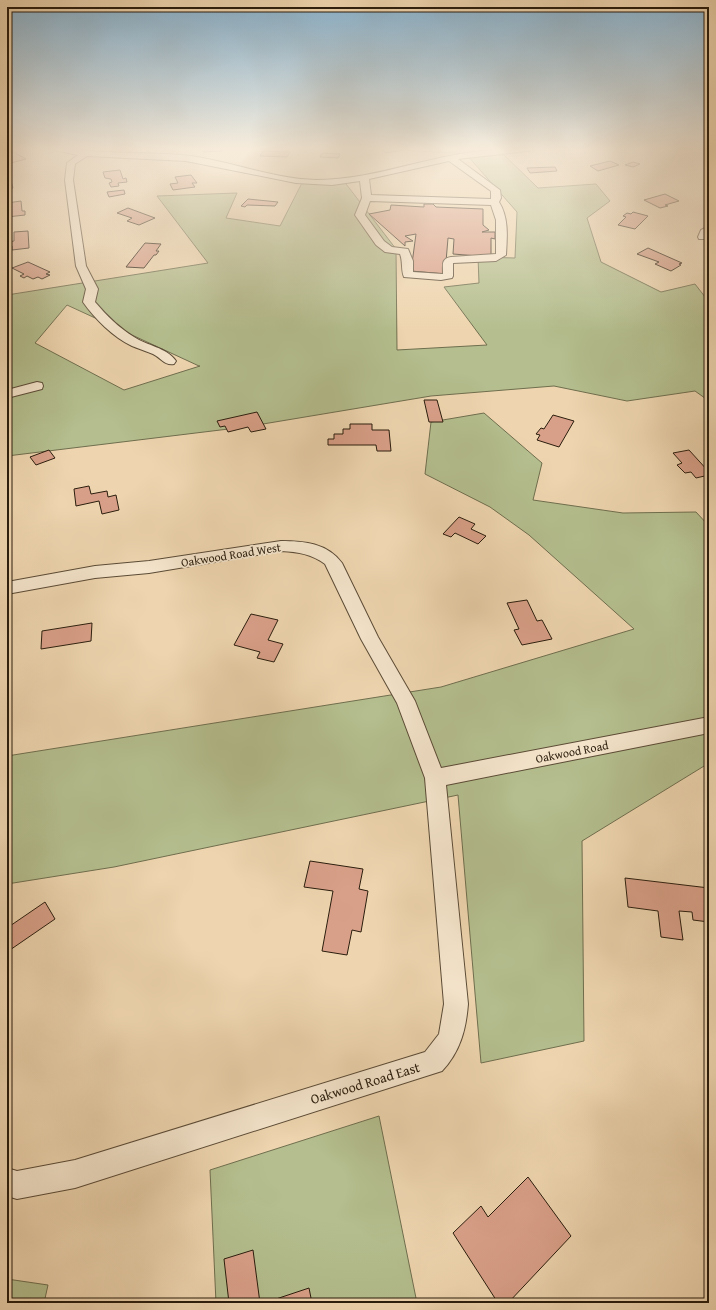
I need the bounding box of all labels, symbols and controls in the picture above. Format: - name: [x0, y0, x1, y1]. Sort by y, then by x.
- street label: Oakwood Road West: [180, 538, 283, 571]
- street label: Oakwood Road: [534, 736, 610, 767]
- street label: Oakwood Road East: [308, 1057, 422, 1109]

